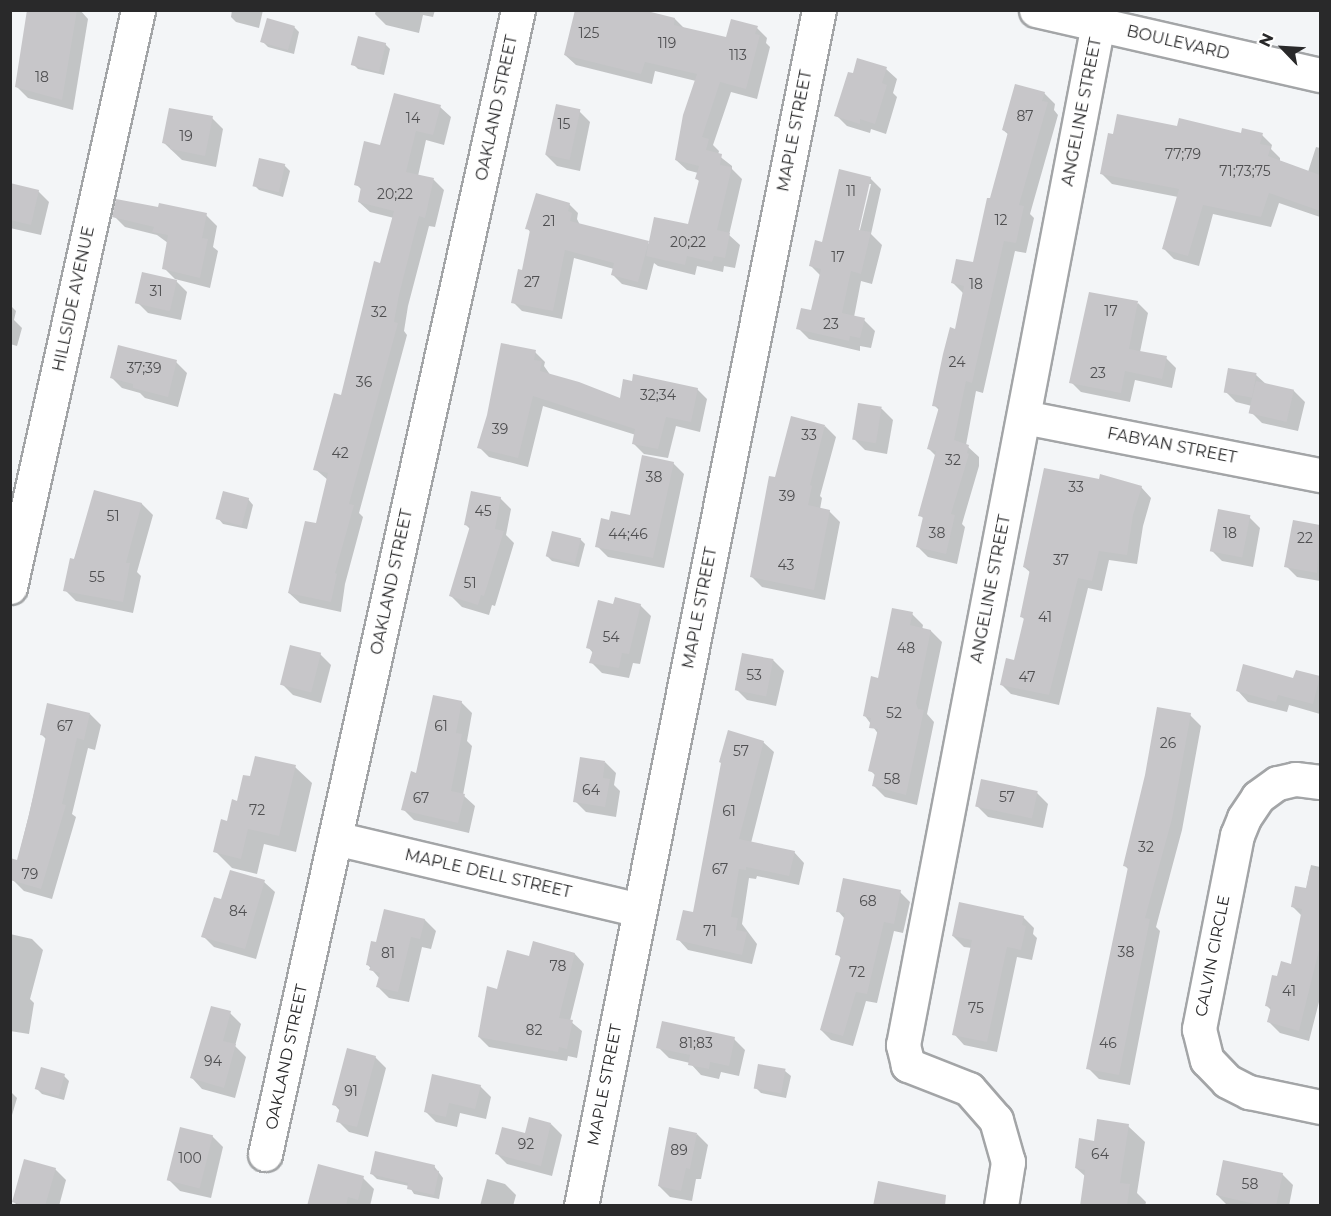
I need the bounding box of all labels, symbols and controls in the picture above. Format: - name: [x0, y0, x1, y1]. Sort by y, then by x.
- north arrow: [1253, 18, 1313, 78]
- street label: BOULEVARD: [1125, 22, 1231, 64]
- house number: 125: [579, 25, 599, 41]
- text: N: [1255, 30, 1278, 50]
- street label: OAKLAND STREET: [472, 33, 522, 183]
- house number: 119: [658, 35, 676, 51]
- street label: ANGELINE STREET: [1058, 36, 1106, 188]
- house number: 113: [729, 47, 747, 63]
- house number: 18: [35, 69, 49, 85]
- street label: MAPLE STREET: [774, 69, 816, 193]
- house number: 87: [1016, 108, 1034, 124]
- house number: 14: [406, 110, 420, 126]
- house number: 15: [558, 116, 570, 132]
- house number: 19: [179, 128, 193, 144]
- house number: 77;79: [1165, 146, 1201, 162]
- house number: 71;73;75: [1219, 163, 1271, 179]
- house number: 11: [846, 183, 856, 199]
- house number: 20;22: [377, 186, 413, 202]
- house number: 12: [994, 212, 1008, 228]
- house number: 21: [542, 213, 556, 229]
- street label: HILLSIDE AVENUE: [49, 224, 99, 374]
- house number: 20;22: [670, 234, 706, 250]
- house number: 17: [831, 249, 845, 265]
- house number: 27: [524, 274, 540, 290]
- house number: 18: [969, 276, 983, 292]
- house number: 31: [150, 283, 162, 299]
- house number: 17: [1104, 303, 1118, 319]
- house number: 32: [371, 304, 387, 320]
- house number: 23: [823, 316, 839, 332]
- house number: 24: [949, 354, 965, 370]
- house number: 37;39: [126, 360, 162, 376]
- house number: 23: [1090, 365, 1106, 381]
- house number: 36: [356, 374, 372, 390]
- house number: 32;34: [640, 387, 676, 403]
- house number: 39: [492, 421, 508, 437]
- street label: FABYAN STREET: [1106, 424, 1238, 468]
- house number: 33: [801, 427, 817, 443]
- house number: 42: [331, 445, 349, 461]
- house number: 32: [945, 452, 961, 468]
- house number: 38: [646, 469, 662, 485]
- house number: 33: [1068, 479, 1084, 495]
- house number: 39: [779, 488, 795, 504]
- house number: 45: [474, 503, 492, 519]
- street label: OAKLAND STREET: [367, 507, 417, 657]
- house number: 51: [107, 508, 119, 524]
- street label: ANGELINE STREET: [967, 513, 1015, 665]
- house number: 38: [929, 525, 945, 541]
- house number: 18: [1223, 525, 1237, 541]
- house number: 44;46: [608, 526, 648, 542]
- house number: 22: [1297, 530, 1313, 546]
- street label: MAPLE STREET: [679, 546, 721, 670]
- house number: 37: [1053, 552, 1069, 568]
- house number: 43: [778, 557, 794, 573]
- house number: 55: [89, 569, 105, 585]
- house number: 51: [464, 575, 476, 591]
- house number: 41: [1038, 609, 1052, 625]
- house number: 54: [602, 629, 620, 645]
- house number: 48: [897, 640, 915, 656]
- house number: 53: [746, 667, 762, 683]
- house number: 47: [1019, 669, 1035, 685]
- house number: 52: [886, 705, 902, 721]
- house number: 67: [57, 718, 73, 734]
- house number: 61: [434, 718, 448, 734]
- house number: 26: [1160, 735, 1176, 751]
- house number: 57: [733, 743, 749, 759]
- house number: 58: [884, 771, 900, 787]
- house number: 64: [582, 782, 600, 798]
- house number: 57: [999, 789, 1015, 805]
- house number: 67: [413, 790, 429, 806]
- house number: 72: [249, 802, 265, 818]
- house number: 61: [722, 803, 736, 819]
- house number: 32: [1138, 839, 1154, 855]
- street label: MAPLE DELL STREET: [403, 845, 573, 903]
- house number: 67: [712, 861, 728, 877]
- house number: 79: [22, 866, 38, 882]
- house number: 68: [859, 893, 877, 909]
- street label: CALVIN CIRCLE: [1192, 894, 1234, 1018]
- house number: 84: [229, 903, 247, 919]
- house number: 71: [703, 923, 717, 939]
- house number: 38: [1118, 944, 1134, 960]
- house number: 81: [381, 945, 395, 961]
- house number: 78: [550, 958, 566, 974]
- house number: 72: [849, 964, 865, 980]
- street label: OAKLAND STREET: [262, 982, 312, 1132]
- house number: 41: [1282, 983, 1296, 999]
- house number: 75: [968, 1000, 984, 1016]
- house number: 82: [526, 1022, 542, 1038]
- street label: MAPLE STREET: [584, 1023, 626, 1147]
- house number: 81;83: [679, 1035, 713, 1051]
- house number: 46: [1099, 1035, 1117, 1051]
- house number: 94: [204, 1053, 222, 1069]
- house number: 91: [344, 1083, 358, 1099]
- house number: 92: [518, 1136, 534, 1152]
- house number: 89: [670, 1142, 688, 1158]
- house number: 64: [1091, 1146, 1109, 1162]
- house number: 100: [178, 1150, 202, 1166]
- house number: 58: [1242, 1176, 1258, 1192]

